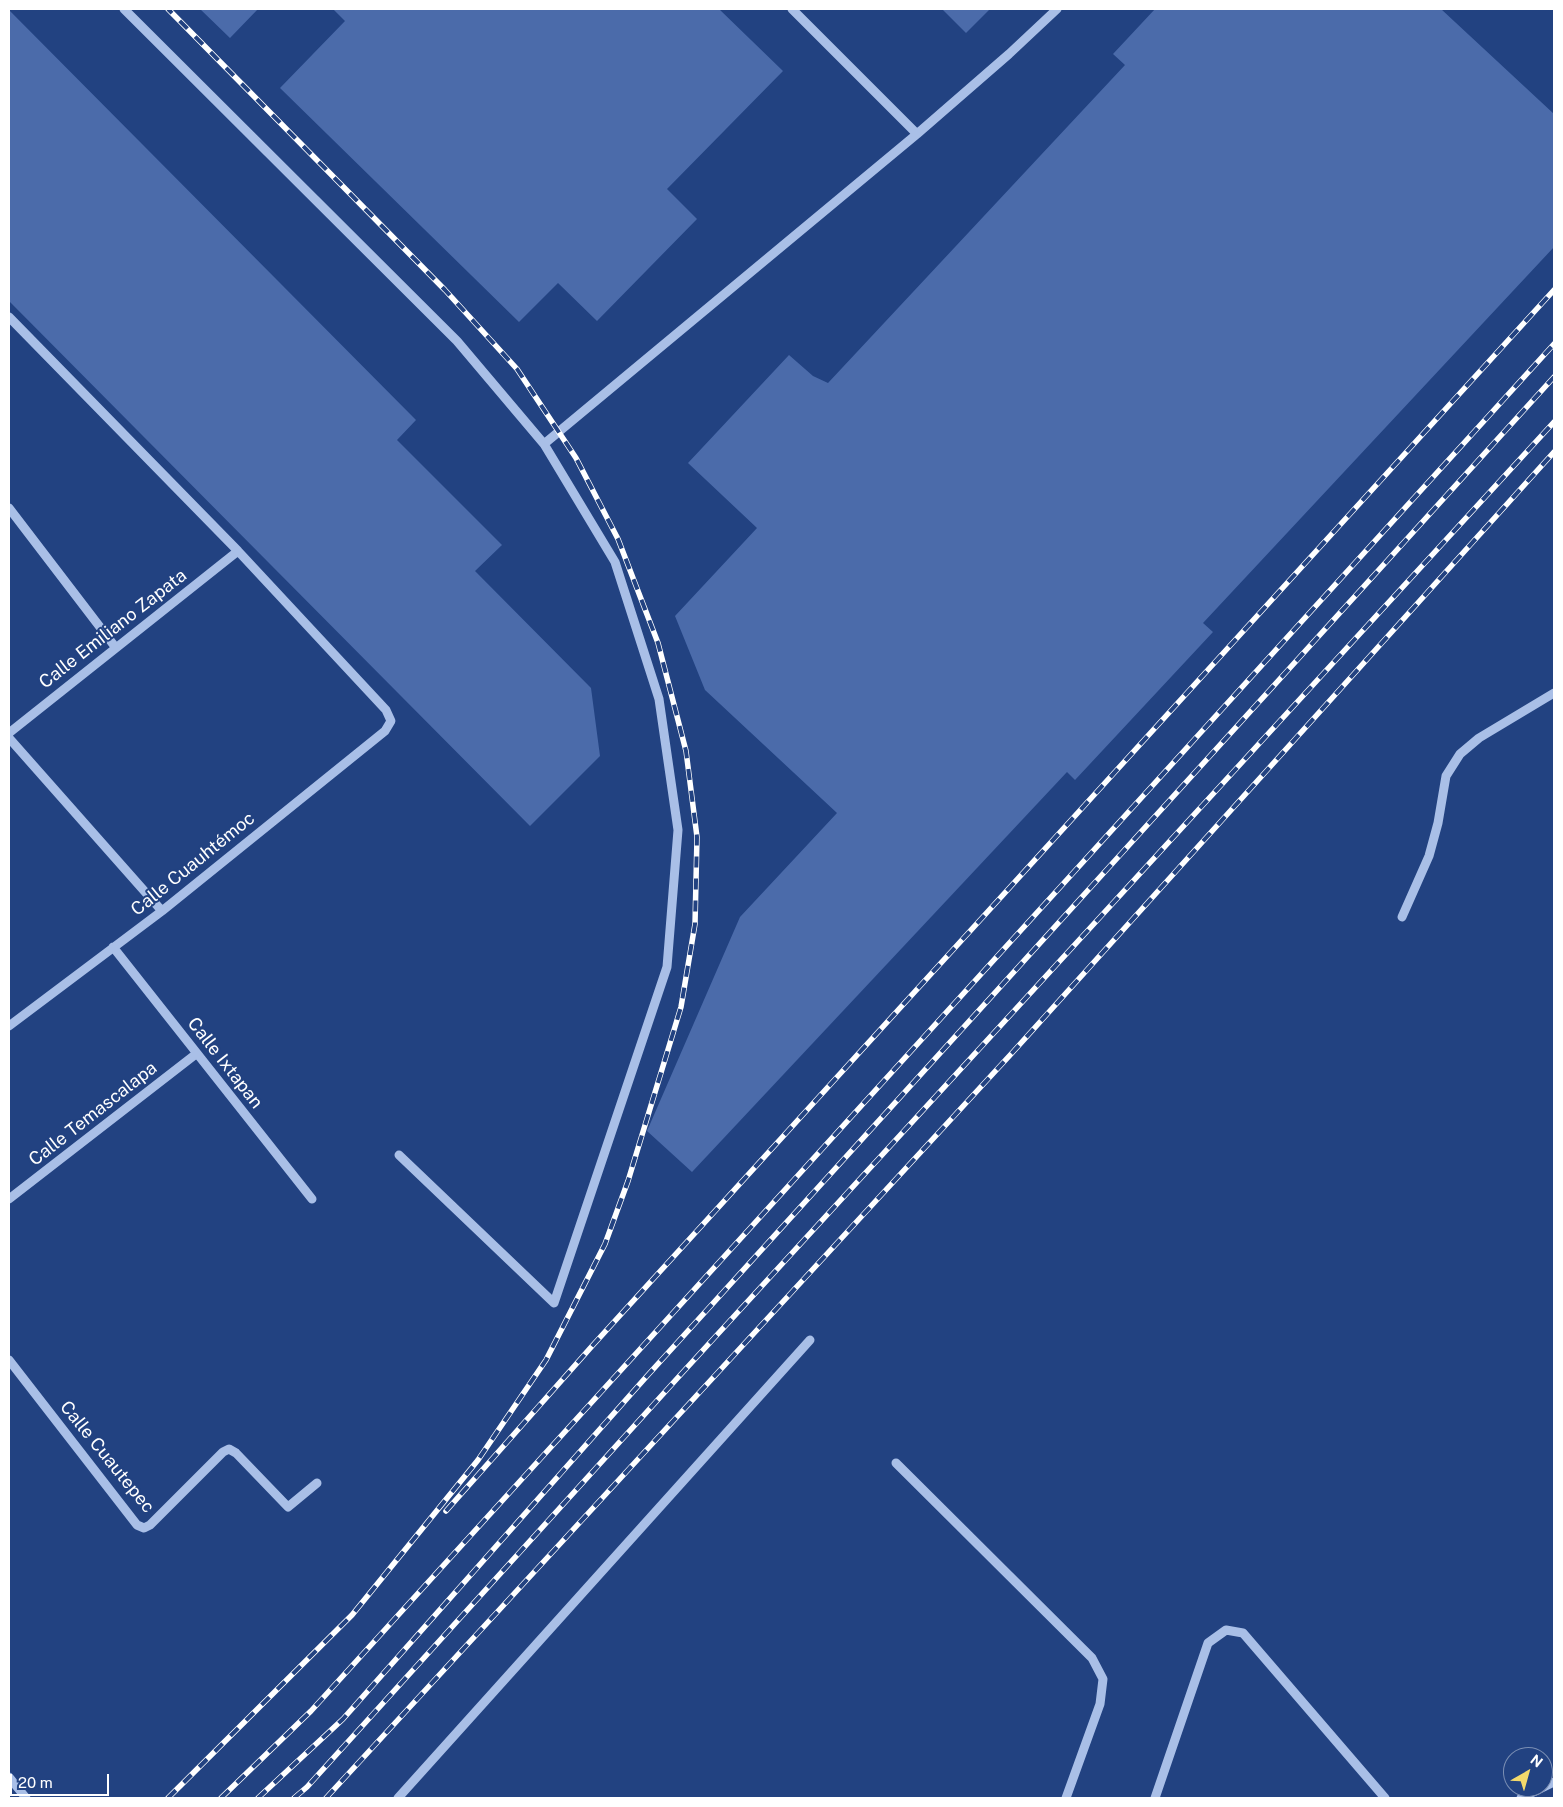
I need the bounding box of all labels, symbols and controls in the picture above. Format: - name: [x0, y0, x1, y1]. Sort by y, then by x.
- street label: Calle Emiliano Zapata: [35, 565, 191, 693]
- street label: Calle Cuauhtémoc: [127, 808, 259, 920]
- street label: Calle Ixtapan: [183, 1013, 267, 1113]
- street label: Calle Temascalapa: [25, 1057, 161, 1171]
- street label: Calle Cuautepec: [55, 1397, 159, 1517]
- north arrow: [1503, 1747, 1553, 1797]
- text: N: [1527, 1751, 1546, 1771]
- scale bar: [12, 1764, 111, 1796]
- text: 20 m: [18, 1774, 53, 1791]

